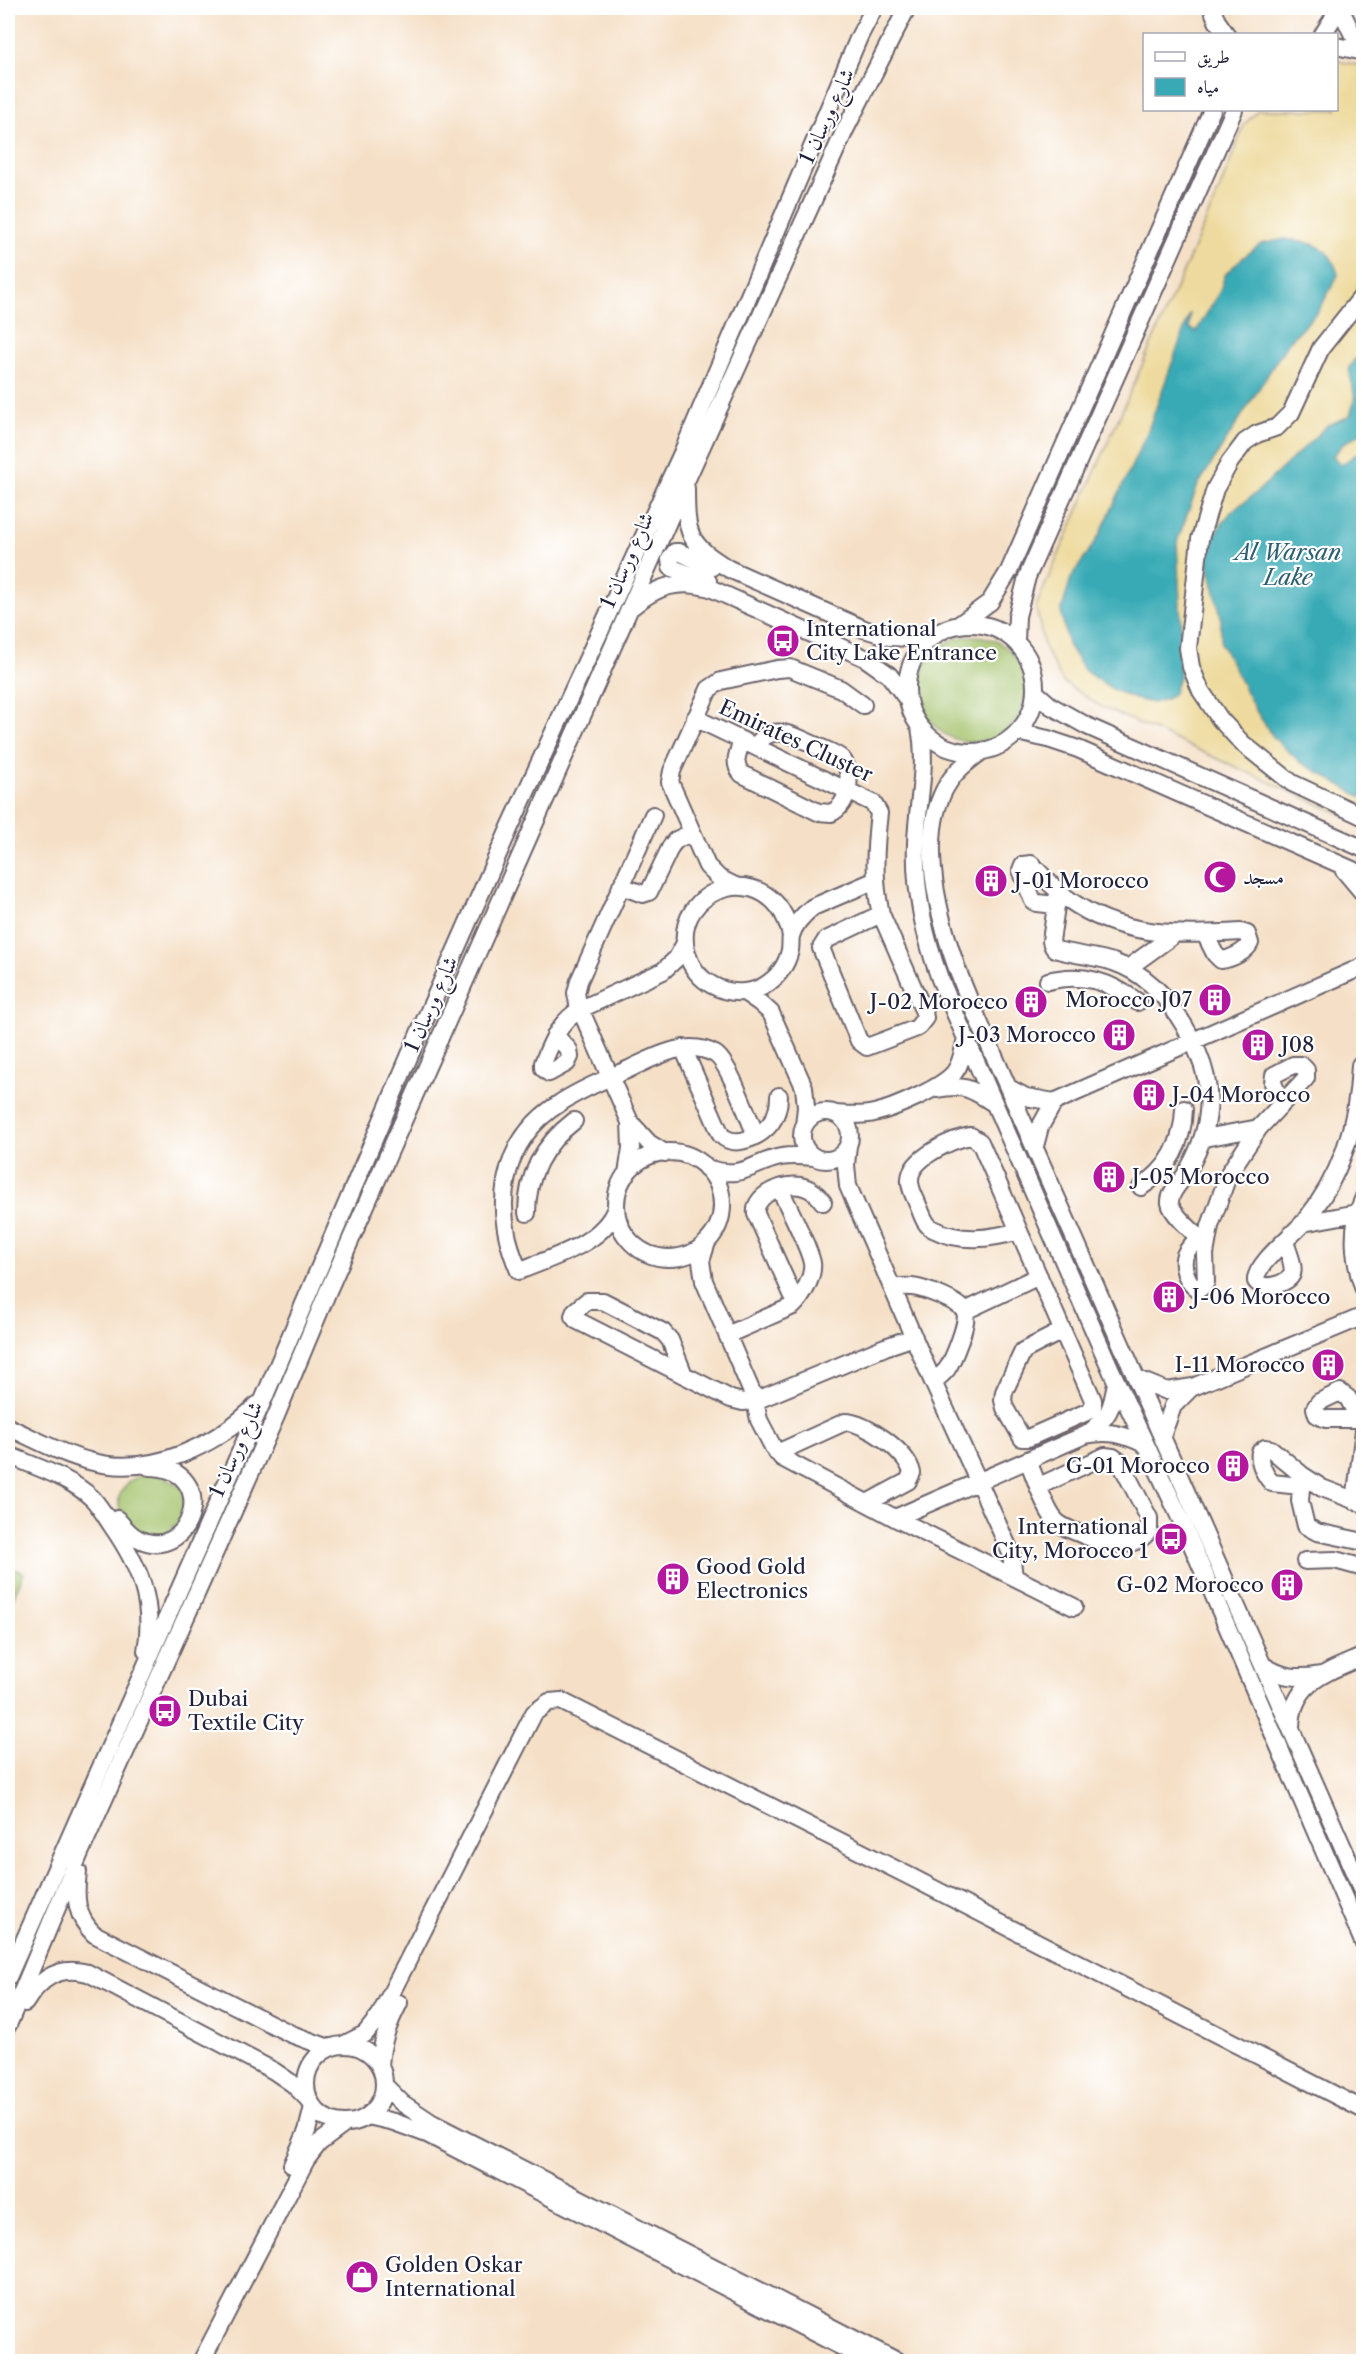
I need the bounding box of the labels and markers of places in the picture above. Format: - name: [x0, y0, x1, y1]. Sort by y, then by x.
- place label: International City Lake Entrance: [806, 616, 997, 665]
- bus stop icon: International City Lake Entrance: [765, 623, 801, 659]
- mosque icon: مسجد: [1202, 859, 1238, 895]
- building icon: J-01 Morocco: [973, 863, 1009, 899]
- place label: مسجد: [1243, 864, 1284, 889]
- place label: J-01 Morocco: [1011, 868, 1149, 893]
- building icon: Morocco J07: [1197, 982, 1233, 1018]
- building icon: J-02 Morocco: [1013, 984, 1049, 1020]
- place label: Morocco J07: [1065, 987, 1193, 1012]
- place label: J-02 Morocco: [867, 989, 1008, 1014]
- building icon: J-03 Morocco: [1101, 1017, 1137, 1053]
- place label: J-03 Morocco: [955, 1022, 1096, 1047]
- building icon: J08: [1240, 1027, 1276, 1063]
- place label: J08: [1278, 1032, 1314, 1057]
- building icon: J-04 Morocco: [1131, 1077, 1167, 1113]
- place label: J-04 Morocco: [1169, 1082, 1310, 1107]
- building icon: J-05 Morocco: [1091, 1159, 1127, 1195]
- place label: J-05 Morocco: [1129, 1164, 1270, 1189]
- building icon: J-06 Morocco: [1151, 1279, 1187, 1315]
- place label: J-06 Morocco: [1189, 1284, 1330, 1309]
- building icon: I-11 Morocco: [1310, 1347, 1346, 1383]
- place label: I-11 Morocco: [1175, 1352, 1305, 1377]
- building icon: G-01 Morocco: [1215, 1448, 1251, 1484]
- place label: G-01 Morocco: [1066, 1453, 1210, 1478]
- place label: International City, Morocco 1: [992, 1514, 1148, 1563]
- bus stop icon: International City, Morocco 1: [1153, 1521, 1189, 1557]
- place label: Good Gold Electronics: [696, 1554, 808, 1603]
- building icon: Good Gold Electronics: [655, 1561, 691, 1597]
- building icon: G-02 Morocco: [1269, 1567, 1305, 1603]
- place label: G-02 Morocco: [1117, 1572, 1264, 1597]
- place label: Dubai Textile City: [188, 1686, 304, 1735]
- bus stop icon: Dubai Textile City: [147, 1693, 183, 1729]
- place label: Golden Oskar International: [385, 2252, 523, 2301]
- shop icon: Golden Oskar International: [344, 2259, 380, 2295]

